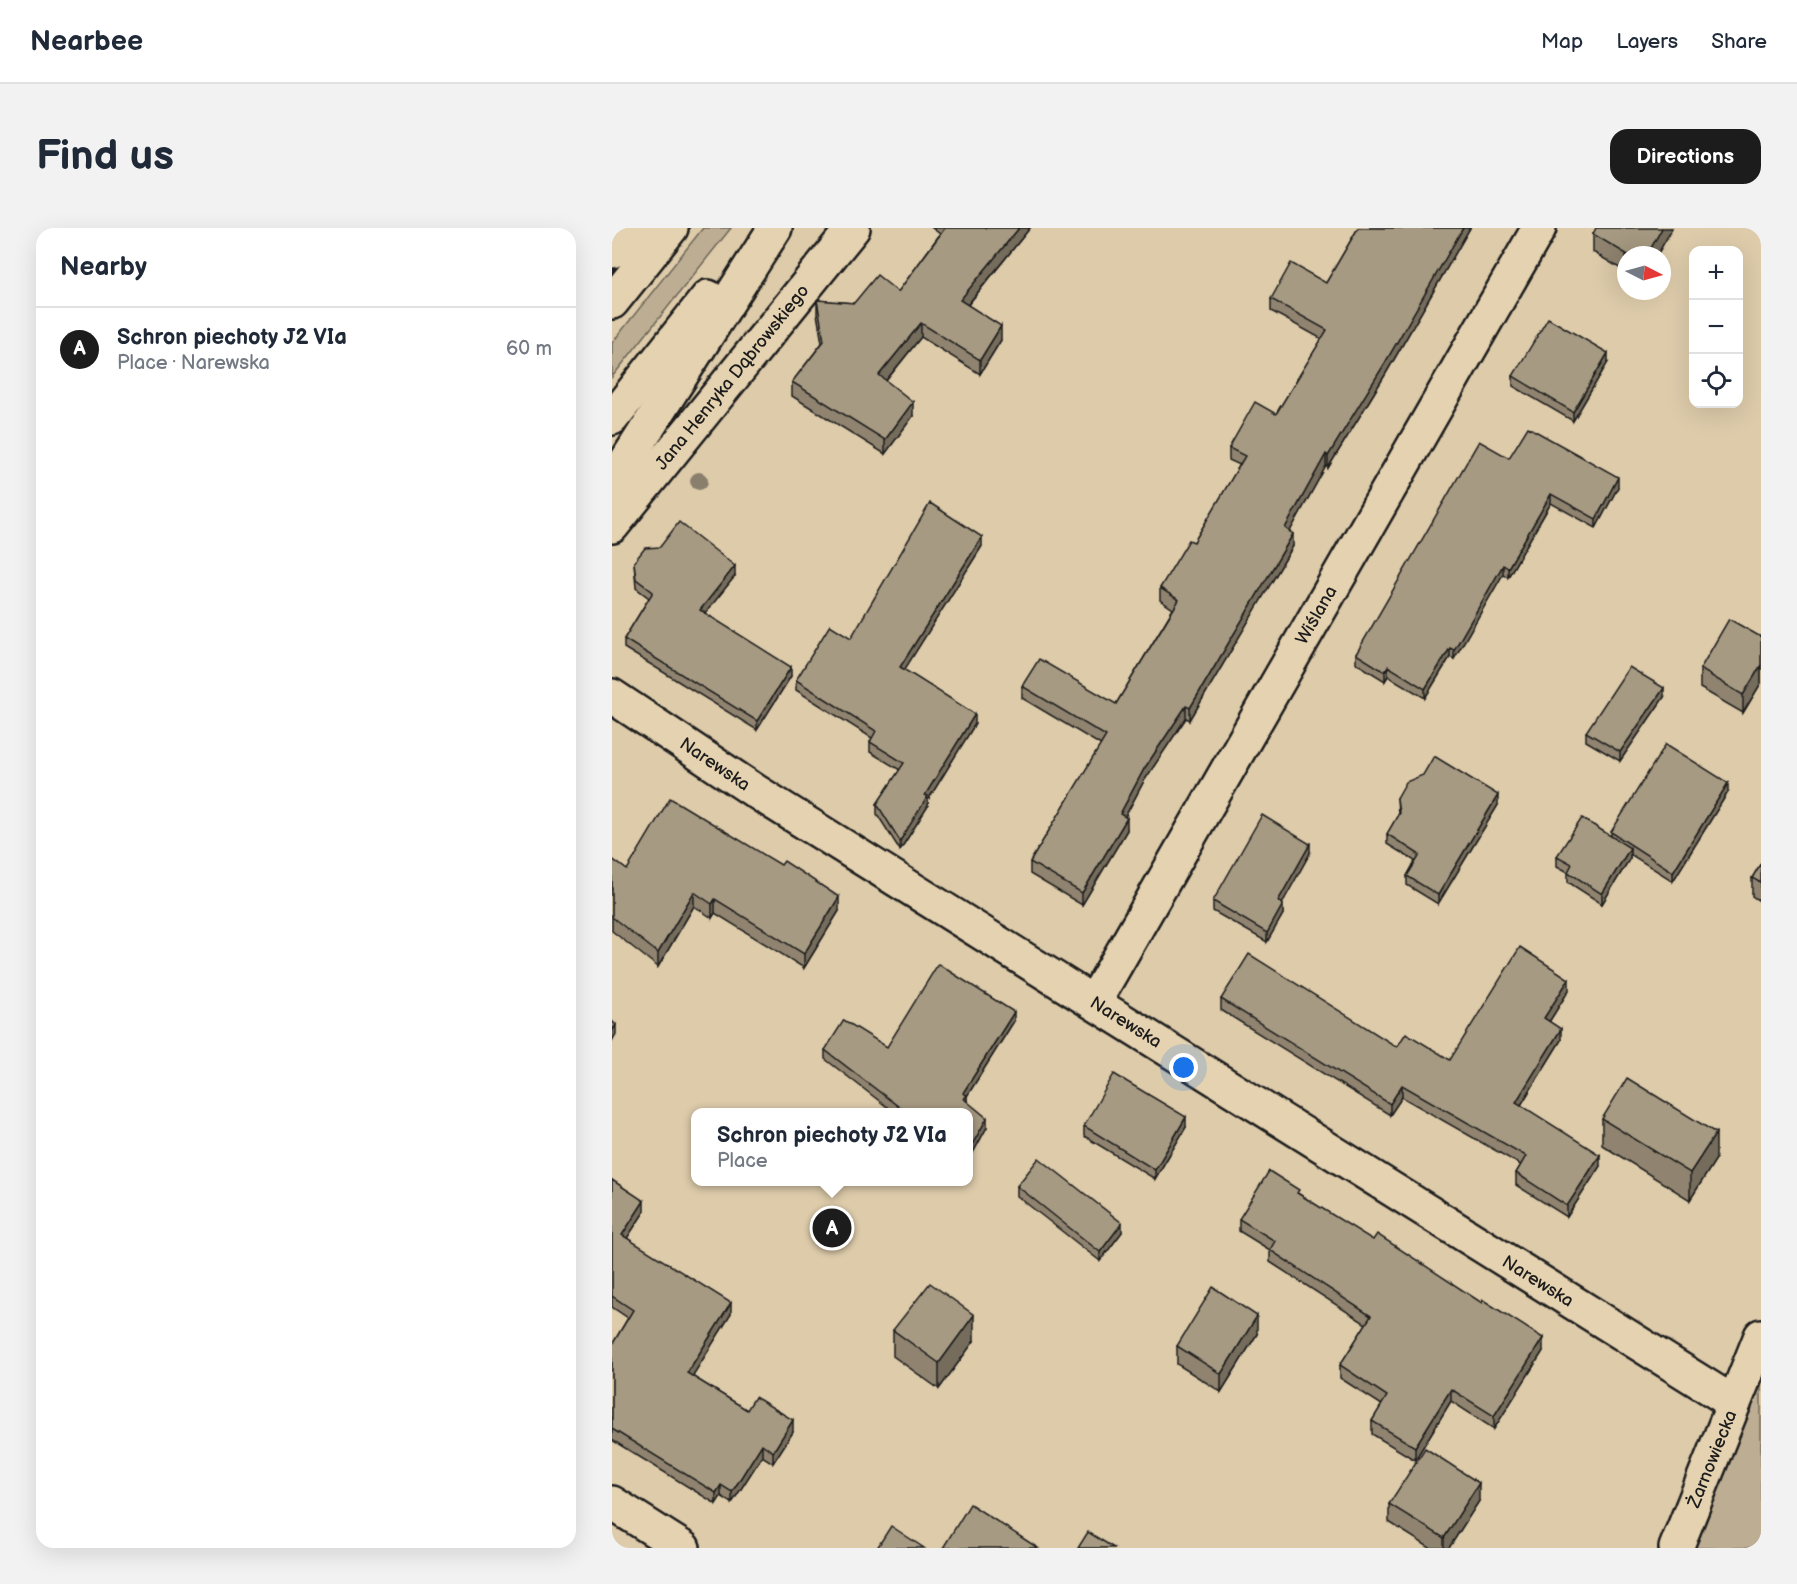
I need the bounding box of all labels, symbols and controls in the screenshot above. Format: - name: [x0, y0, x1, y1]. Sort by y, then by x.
- text: Nearbee: [30, 25, 143, 58]
- text: Map: [1541, 29, 1583, 54]
- text: Layers: [1616, 29, 1678, 54]
- text: Share: [1711, 29, 1767, 54]
- button: Directions: [1610, 129, 1761, 184]
- text: Find us: [36, 131, 174, 182]
- north arrow: [1617, 246, 1671, 300]
- map controls: [1689, 246, 1743, 408]
- button: +: [1689, 246, 1743, 300]
- text: Nearby: [60, 252, 147, 283]
- street label: Jana Henryka Dąbrowskiego: [651, 280, 814, 474]
- button: −: [1689, 300, 1743, 354]
- text: Schron piechoty J2 VIa: [117, 324, 347, 351]
- text: A: [73, 337, 86, 361]
- text: 60 m: [506, 337, 552, 361]
- text: Place · Narewska: [117, 351, 270, 375]
- button: locate: [1689, 354, 1743, 408]
- street label: Wiślana: [1291, 582, 1342, 648]
- street label: Narewska: [676, 733, 754, 796]
- street label: Narewska: [1086, 992, 1165, 1053]
- your location: [1169, 1053, 1198, 1082]
- popup: [691, 1108, 973, 1186]
- text: Schron piechoty J2 VIa: [717, 1122, 947, 1149]
- text: Place: [717, 1149, 768, 1173]
- pin: A: [812, 1206, 852, 1250]
- street label: Narewska: [1498, 1251, 1577, 1312]
- street label: Żarnowiecka: [1682, 1407, 1742, 1512]

